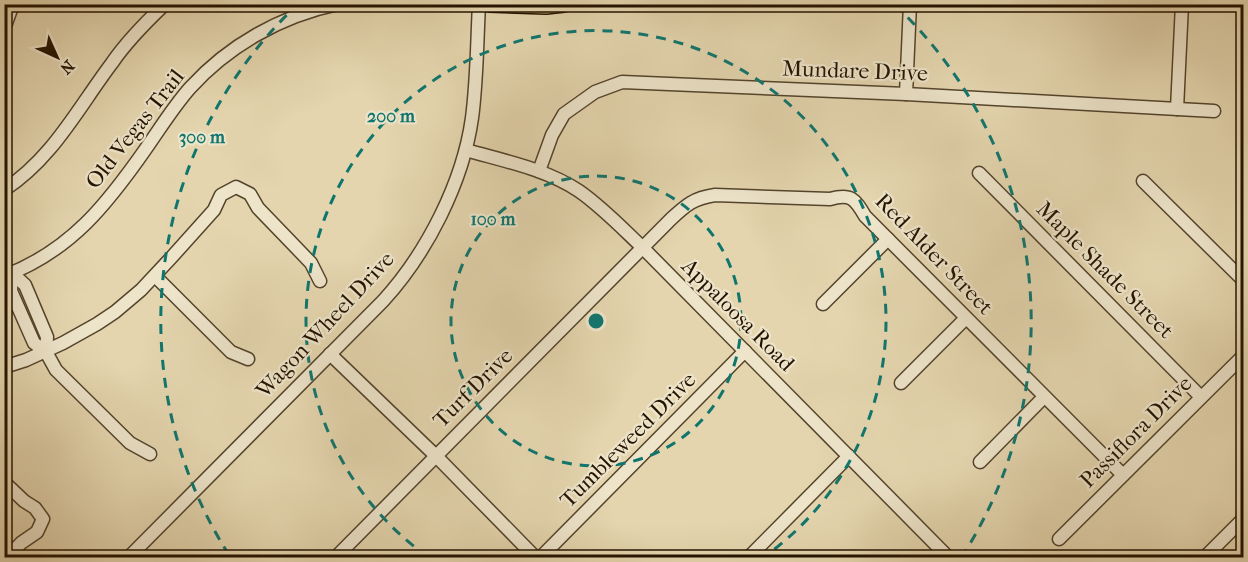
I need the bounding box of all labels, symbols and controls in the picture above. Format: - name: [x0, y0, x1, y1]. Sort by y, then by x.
- north arrow: [27, 27, 87, 87]
- street label: Mundare Drive: [782, 55, 928, 87]
- text: N: [56, 56, 78, 79]
- street label: Old Vegas Trail: [80, 64, 190, 194]
- text: 200 m: [367, 106, 416, 127]
- text: 300 m: [179, 127, 226, 148]
- street label: Red Alder Street: [870, 188, 998, 320]
- street label: Maple Shade Street: [1031, 196, 1179, 344]
- text: 100 m: [470, 209, 517, 230]
- street label: Wagon Wheel Drive: [250, 246, 400, 404]
- street label: Appaloosa Road: [676, 253, 800, 377]
- centre of rings: [586, 311, 606, 331]
- street label: Turf Drive: [428, 343, 518, 433]
- street label: Tumbleweed Drive: [555, 367, 701, 513]
- street label: Passiflora Drive: [1075, 371, 1197, 493]

